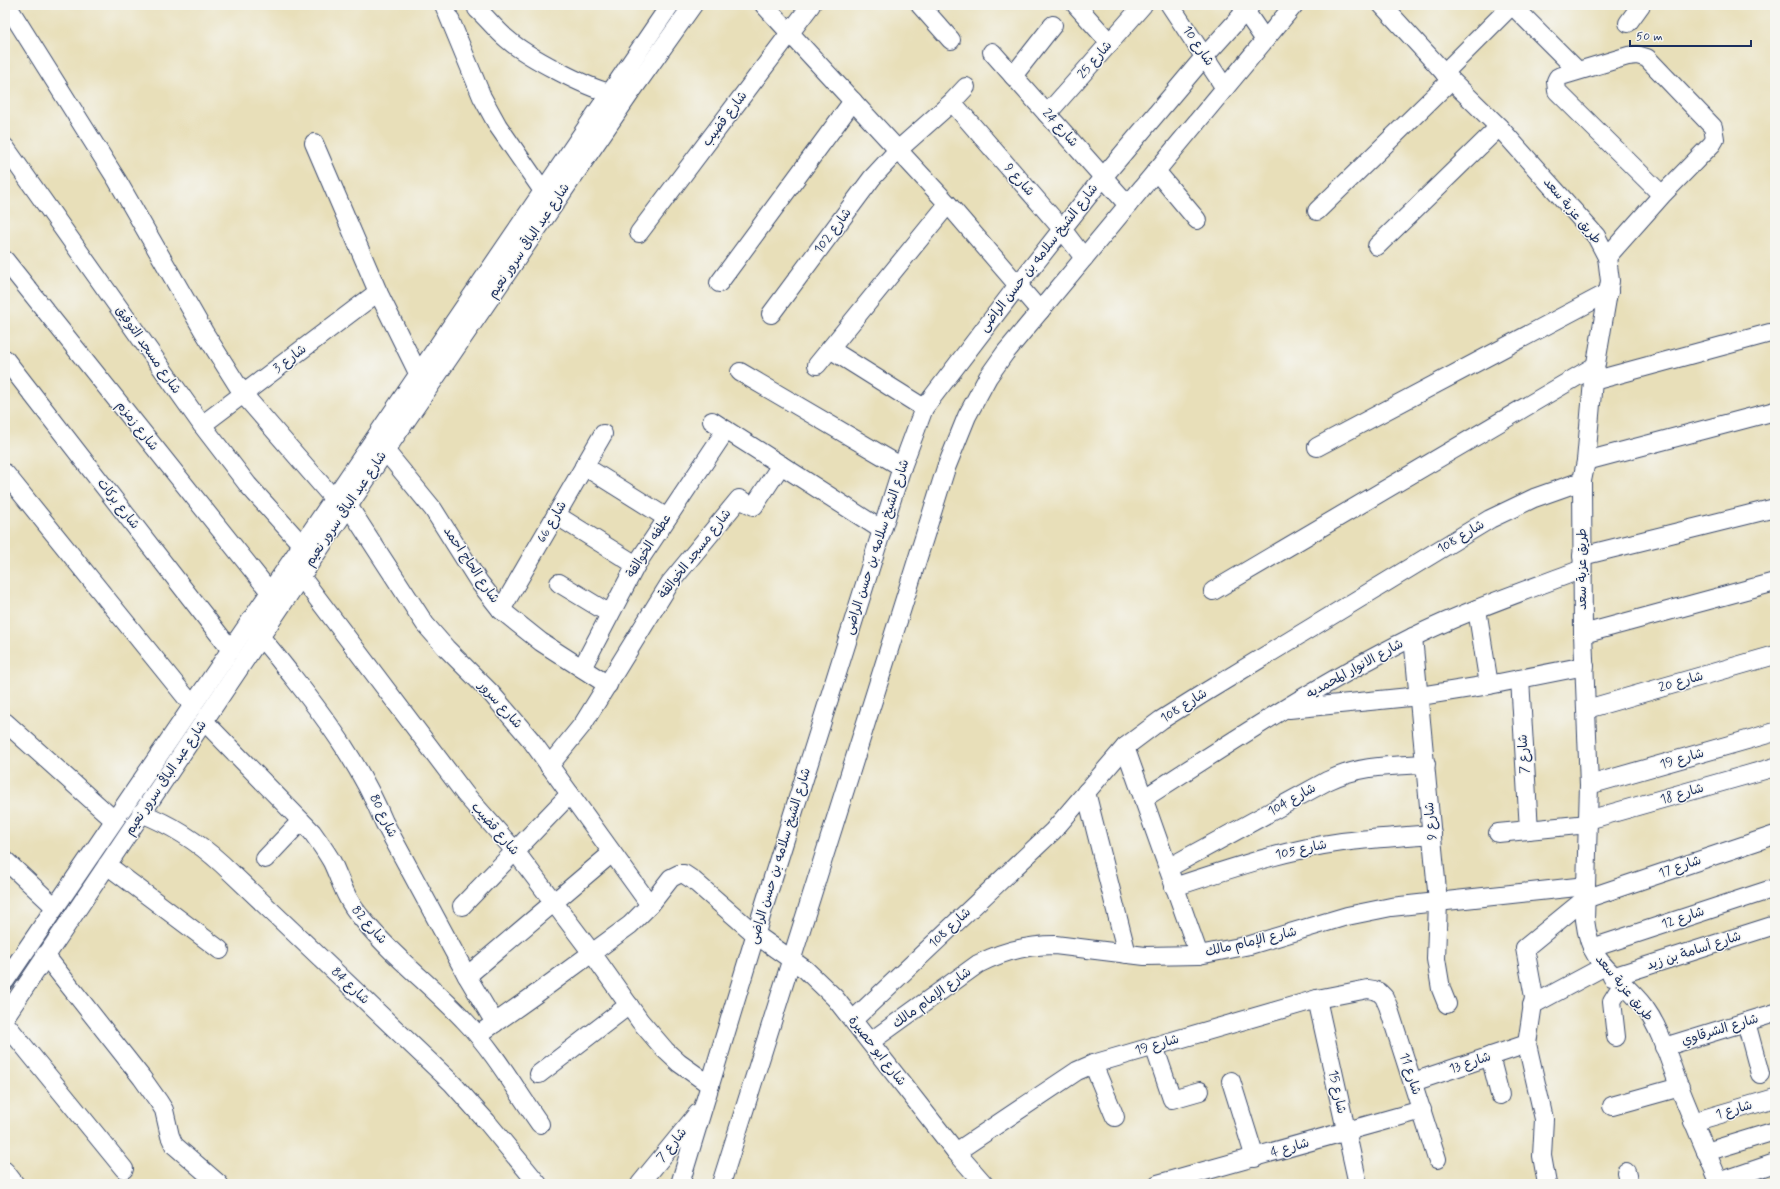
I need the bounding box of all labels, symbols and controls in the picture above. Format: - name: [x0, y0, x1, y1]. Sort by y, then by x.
- scale bar: [1630, 22, 1751, 48]
- street label: شارع 10: [1178, 23, 1218, 69]
- text: 50 m: [1636, 29, 1663, 45]
- street label: شارع 25: [1074, 37, 1116, 83]
- street label: شارع قضيب: [699, 88, 751, 150]
- street label: شارع 24: [1038, 105, 1082, 151]
- street label: شارع 9: [1000, 160, 1038, 200]
- street label: طريق عزبة سعد: [1539, 174, 1605, 248]
- street label: شارع عبد الباقى سرور نعيم: [483, 180, 575, 302]
- street label: شارع الشيخ سلامه بن حسن الراضى: [976, 180, 1102, 336]
- street label: شارع 102: [810, 205, 856, 257]
- street label: شارع مسجد التوفيق: [111, 303, 185, 397]
- street label: شارع 3: [270, 341, 310, 377]
- street label: شارع زمزم: [111, 398, 162, 455]
- street label: شارع عبد الباقى سرور نعيم: [300, 448, 392, 570]
- street label: شارع الشيخ سلامه بن حسن الراضى: [841, 457, 913, 637]
- street label: شارع بركات: [93, 475, 143, 533]
- street label: شارع 66: [533, 498, 571, 546]
- street label: شارع مسجد الخوالقة: [655, 506, 735, 602]
- street label: عطفه الخوالقة: [623, 511, 675, 581]
- street label: شارع 108: [1434, 516, 1488, 558]
- street label: شارع الحاج احمد: [439, 523, 503, 607]
- street label: طريق عزبة سعد: [1574, 528, 1591, 610]
- street label: شارع الانوار المحمديه: [1303, 635, 1407, 703]
- street label: شارع 20: [1657, 668, 1705, 696]
- street label: شارع سرور: [474, 677, 526, 732]
- street label: شارع 108: [1157, 685, 1211, 727]
- street label: شارع عبد الباقى سرور نعيم: [120, 717, 212, 839]
- street label: شارع 7: [1514, 734, 1534, 774]
- street label: شارع 19: [1658, 745, 1706, 773]
- street label: شارع الشيخ سلامه بن حسن الراضى: [745, 766, 815, 946]
- street label: شارع 104: [1265, 780, 1319, 820]
- street label: شارع 18: [1658, 780, 1706, 808]
- street label: شارع 80: [365, 791, 401, 841]
- street label: شارع قضيب: [467, 799, 523, 859]
- street label: شارع 9: [1421, 801, 1441, 841]
- street label: شارع 105: [1274, 836, 1328, 864]
- street label: شارع 17: [1656, 852, 1704, 882]
- street label: شارع 82: [348, 902, 390, 948]
- street label: شارع 12: [1659, 903, 1707, 933]
- street label: شارع 108: [925, 904, 975, 952]
- street label: شارع الإمام مالك: [1204, 923, 1299, 962]
- street label: شارع أسامة بن زيد: [1645, 928, 1743, 974]
- street label: طريق عزبة سعد: [1591, 951, 1657, 1025]
- street label: شارع 84: [327, 964, 373, 1008]
- street label: شارع الإمام مالك: [889, 964, 975, 1033]
- street label: شارع الشرقاوي: [1679, 1010, 1761, 1050]
- street label: شارع ابو حصيرة: [844, 1013, 910, 1089]
- street label: شارع 19: [1133, 1031, 1181, 1059]
- street label: شارع 13: [1447, 1048, 1493, 1078]
- street label: شارع 11: [1395, 1051, 1425, 1097]
- street label: شارع 15: [1324, 1069, 1350, 1115]
- street label: شارع 1: [1714, 1097, 1754, 1123]
- street label: شارع 7: [653, 1124, 691, 1166]
- street label: شارع 4: [1269, 1134, 1311, 1162]

